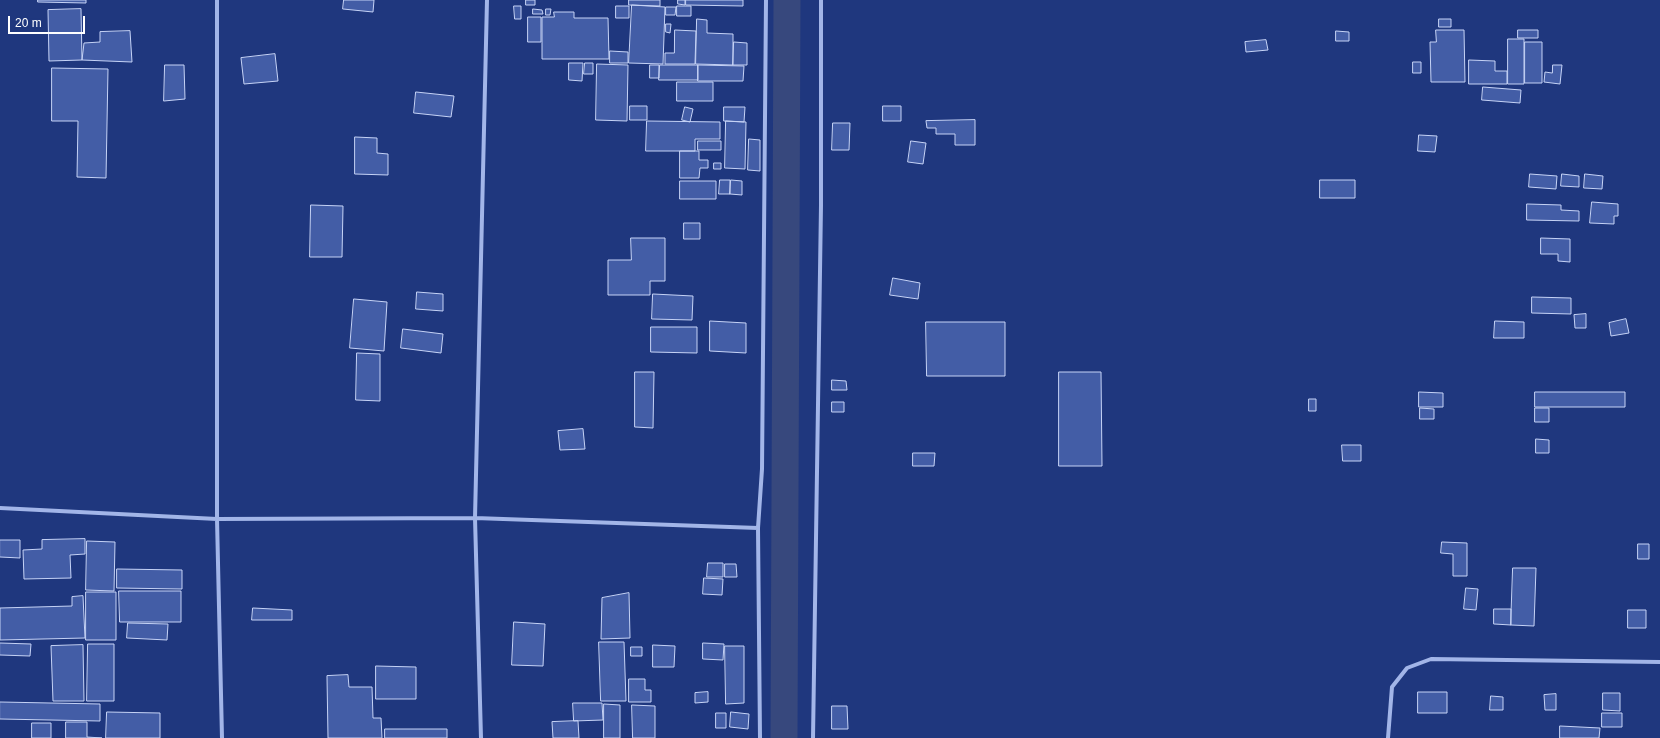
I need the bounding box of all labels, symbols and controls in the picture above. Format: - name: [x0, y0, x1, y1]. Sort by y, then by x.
- scale bar: [10, 8, 87, 34]
- text: 20 m: [15, 16, 42, 30]

